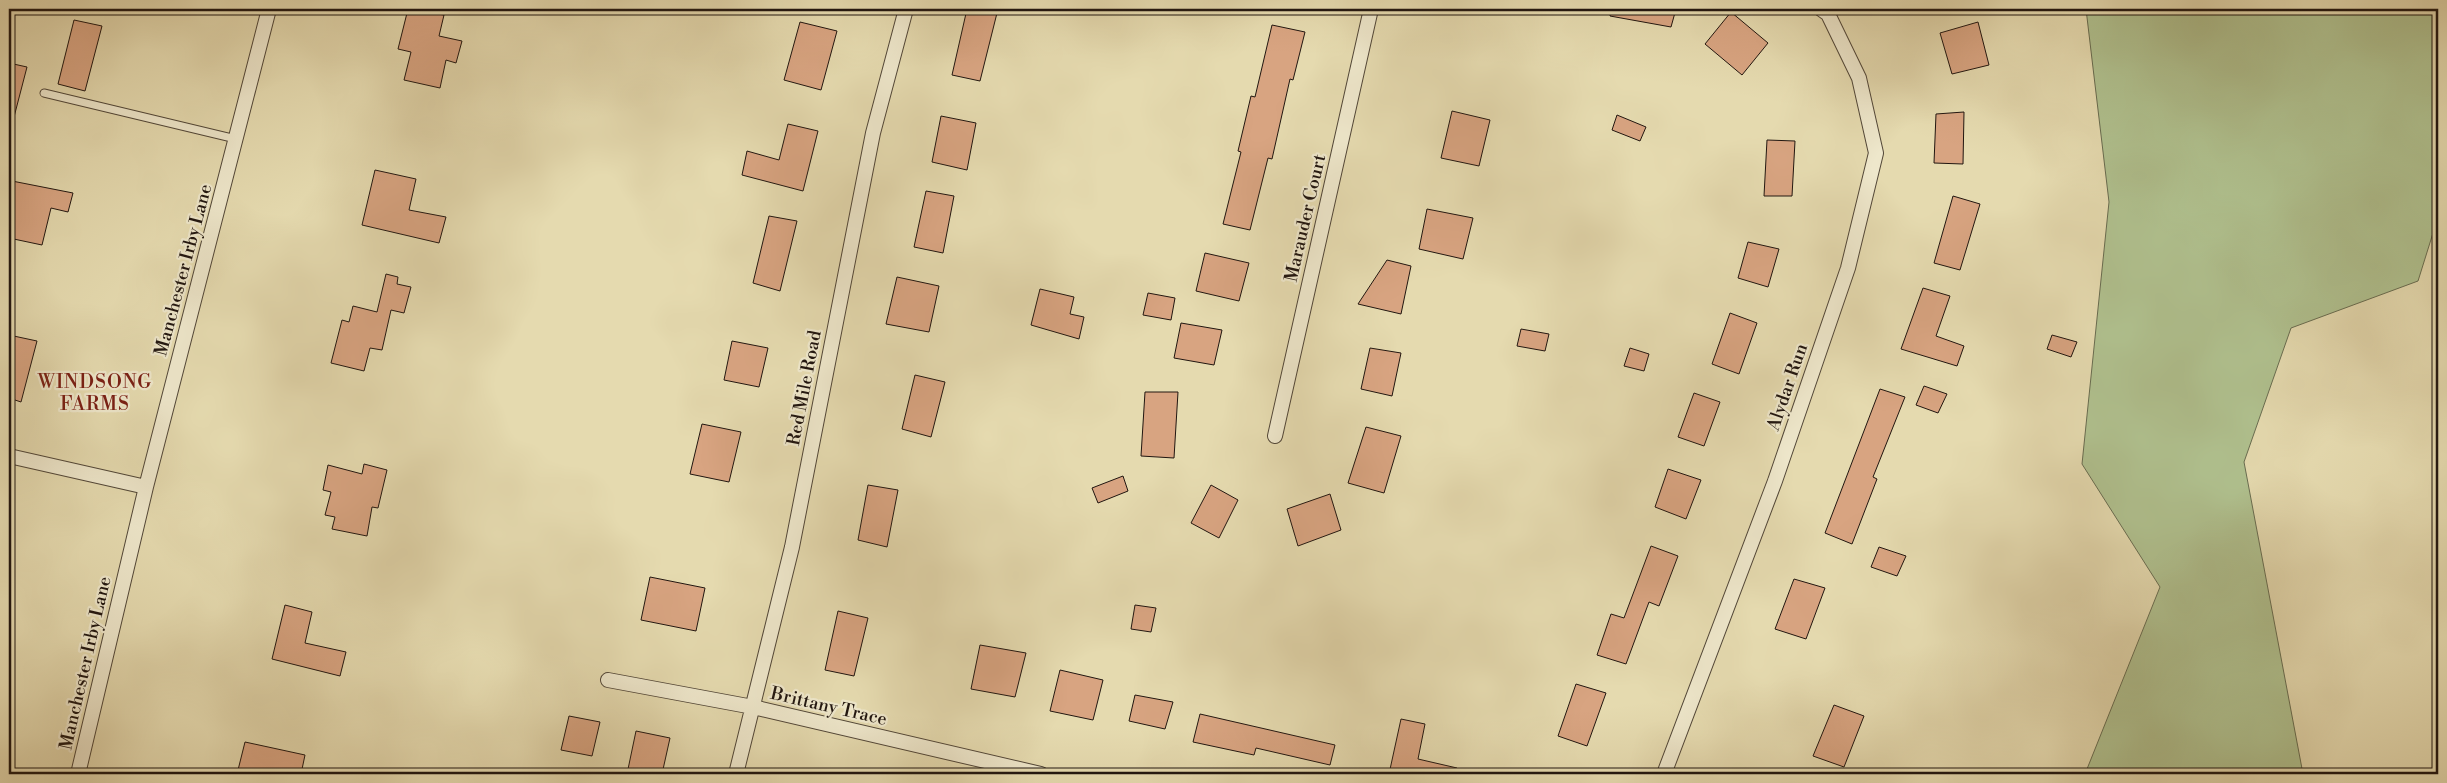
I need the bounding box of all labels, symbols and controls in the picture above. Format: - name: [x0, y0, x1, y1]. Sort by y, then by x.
- street label: Marauder Court: [1280, 151, 1331, 284]
- street label: Manchester Irby Lane: [149, 182, 218, 359]
- street label: Red Mile Road: [782, 328, 827, 448]
- street label: Alydar Run: [1762, 340, 1813, 435]
- district label: WINDSONG FARMS: [37, 370, 152, 416]
- street label: Manchester Irby Lane: [54, 574, 117, 752]
- street label: Brittany Trace: [768, 682, 889, 731]

